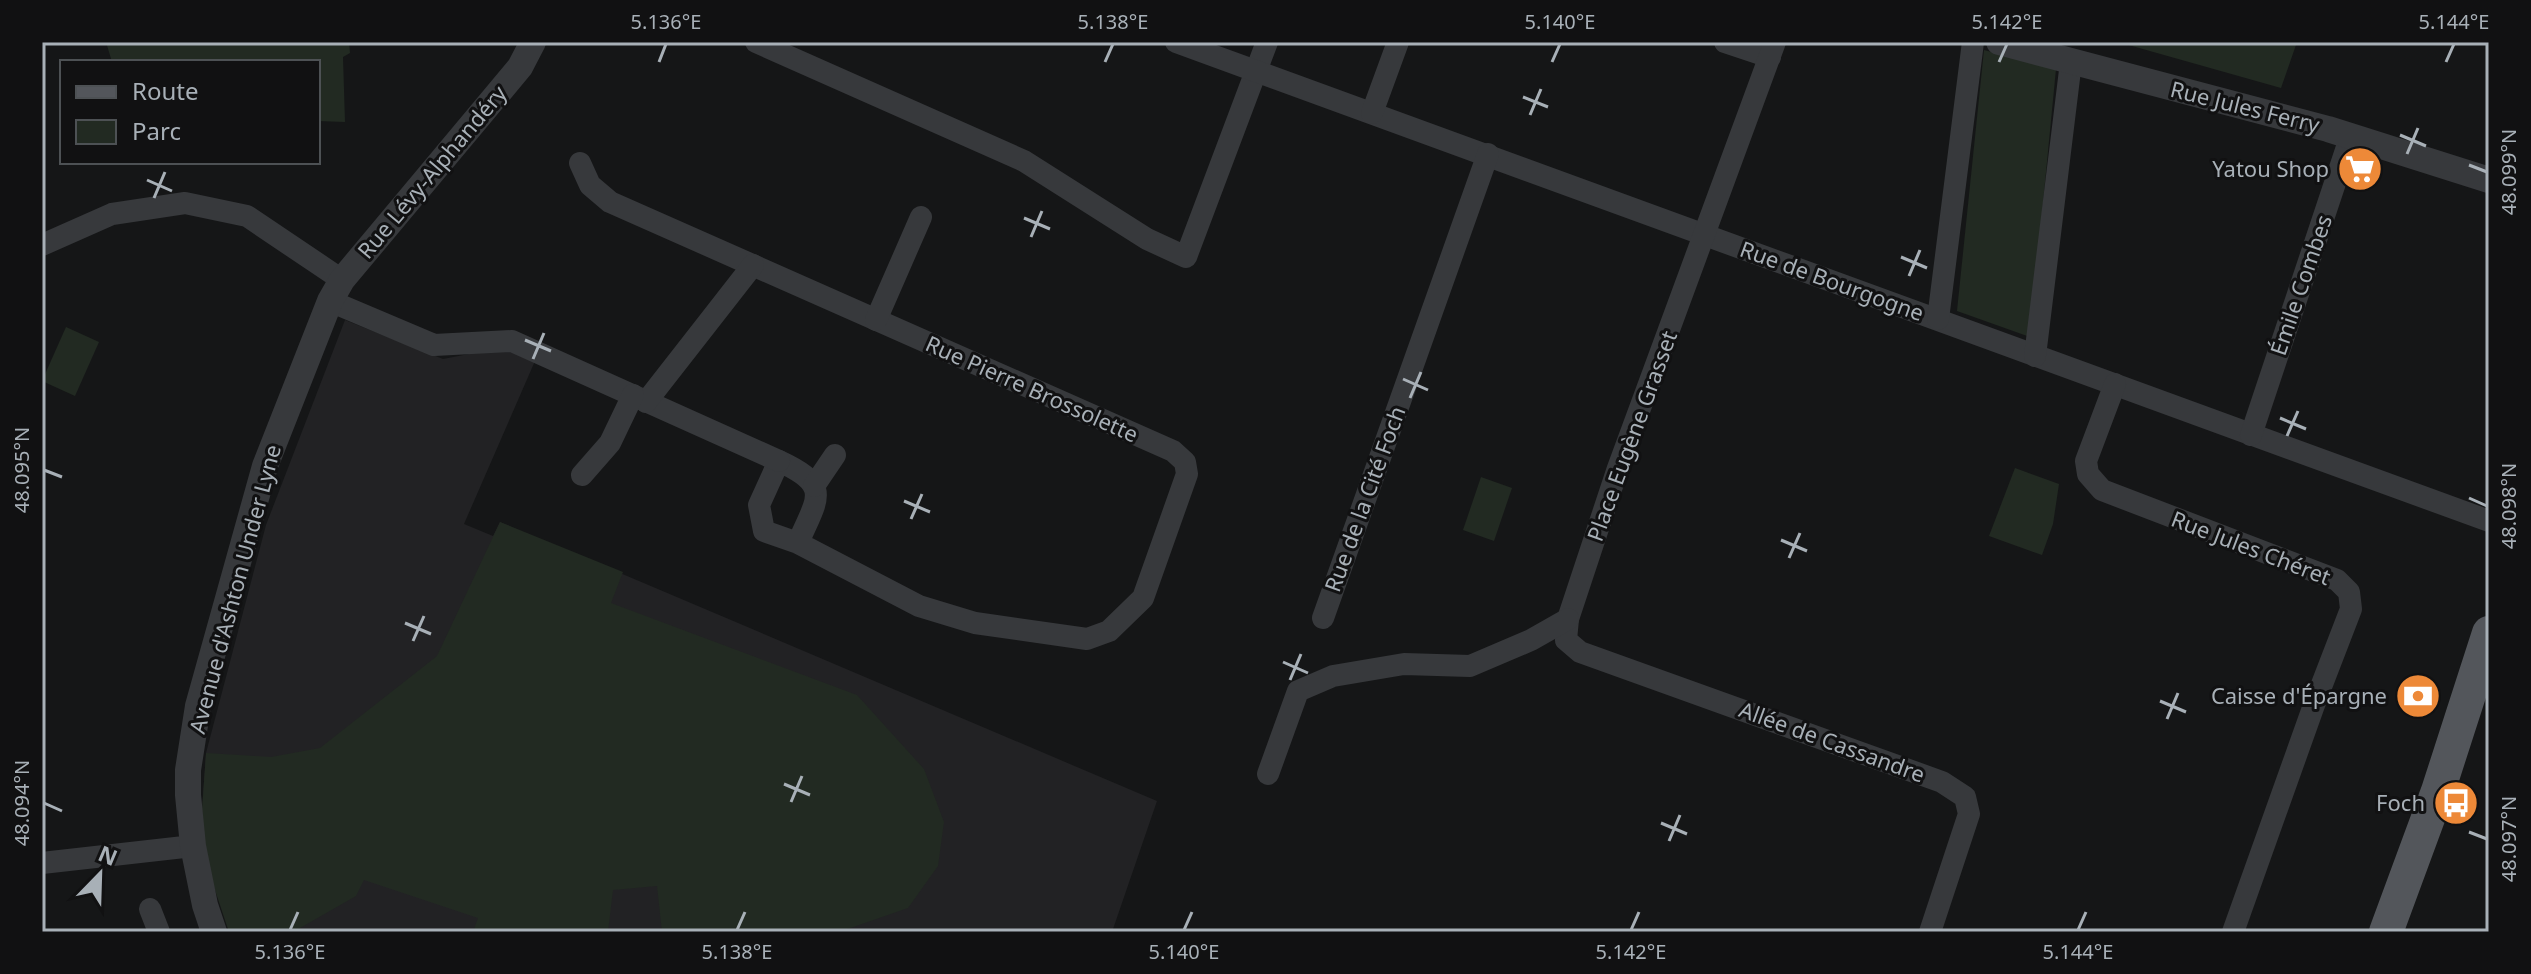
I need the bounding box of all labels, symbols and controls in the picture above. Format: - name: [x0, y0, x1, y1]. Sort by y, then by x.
- text: 5.136°E: [631, 8, 701, 35]
- text: 5.138°E: [1078, 8, 1148, 35]
- text: 5.140°E: [1525, 8, 1595, 35]
- text: 5.142°E: [1972, 8, 2042, 35]
- text: 5.144°E: [2419, 8, 2489, 35]
- legend: [60, 60, 320, 164]
- street label: Rue Jules Ferry: [2168, 73, 2324, 139]
- text: Route: [132, 74, 198, 107]
- street label: Rue Lévy-Alphandéry: [350, 78, 513, 264]
- text: Parc: [132, 114, 181, 147]
- text: 48.099°N: [2495, 129, 2522, 215]
- supermarket icon: Yatou Shop: [2336, 145, 2384, 193]
- place label: Yatou Shop: [2212, 153, 2329, 183]
- street label: Émile Combes: [2262, 211, 2338, 359]
- street label: Rue de Bourgogne: [1736, 233, 1928, 327]
- street label: Place Eugène Grasset: [1579, 326, 1683, 545]
- street label: Rue Pierre Brossolette: [921, 328, 1143, 449]
- street label: Rue de la Cité Foch: [1317, 402, 1412, 596]
- text: 48.095°N: [8, 427, 35, 513]
- street label: Avenue d'Ashton Under Lyne: [181, 441, 287, 736]
- text: 48.098°N: [2495, 463, 2522, 549]
- street label: Rue Jules Chéret: [2167, 503, 2335, 591]
- bank icon: Caisse d'Épargne: [2394, 672, 2442, 720]
- place label: Caisse d'Épargne: [2211, 680, 2387, 710]
- street label: Allée de Cassandre: [1735, 694, 1929, 789]
- text: 48.094°N: [8, 760, 35, 846]
- bus stop icon: Foch: [2432, 779, 2480, 827]
- place label: Foch: [2376, 787, 2425, 817]
- text: 48.097°N: [2495, 796, 2522, 882]
- north arrow: [60, 834, 140, 914]
- text: N: [94, 837, 122, 872]
- text: 5.136°E: [255, 938, 325, 965]
- text: 5.138°E: [702, 938, 772, 965]
- text: 5.140°E: [1149, 938, 1219, 965]
- text: 5.142°E: [1596, 938, 1666, 965]
- text: 5.144°E: [2043, 938, 2113, 965]

